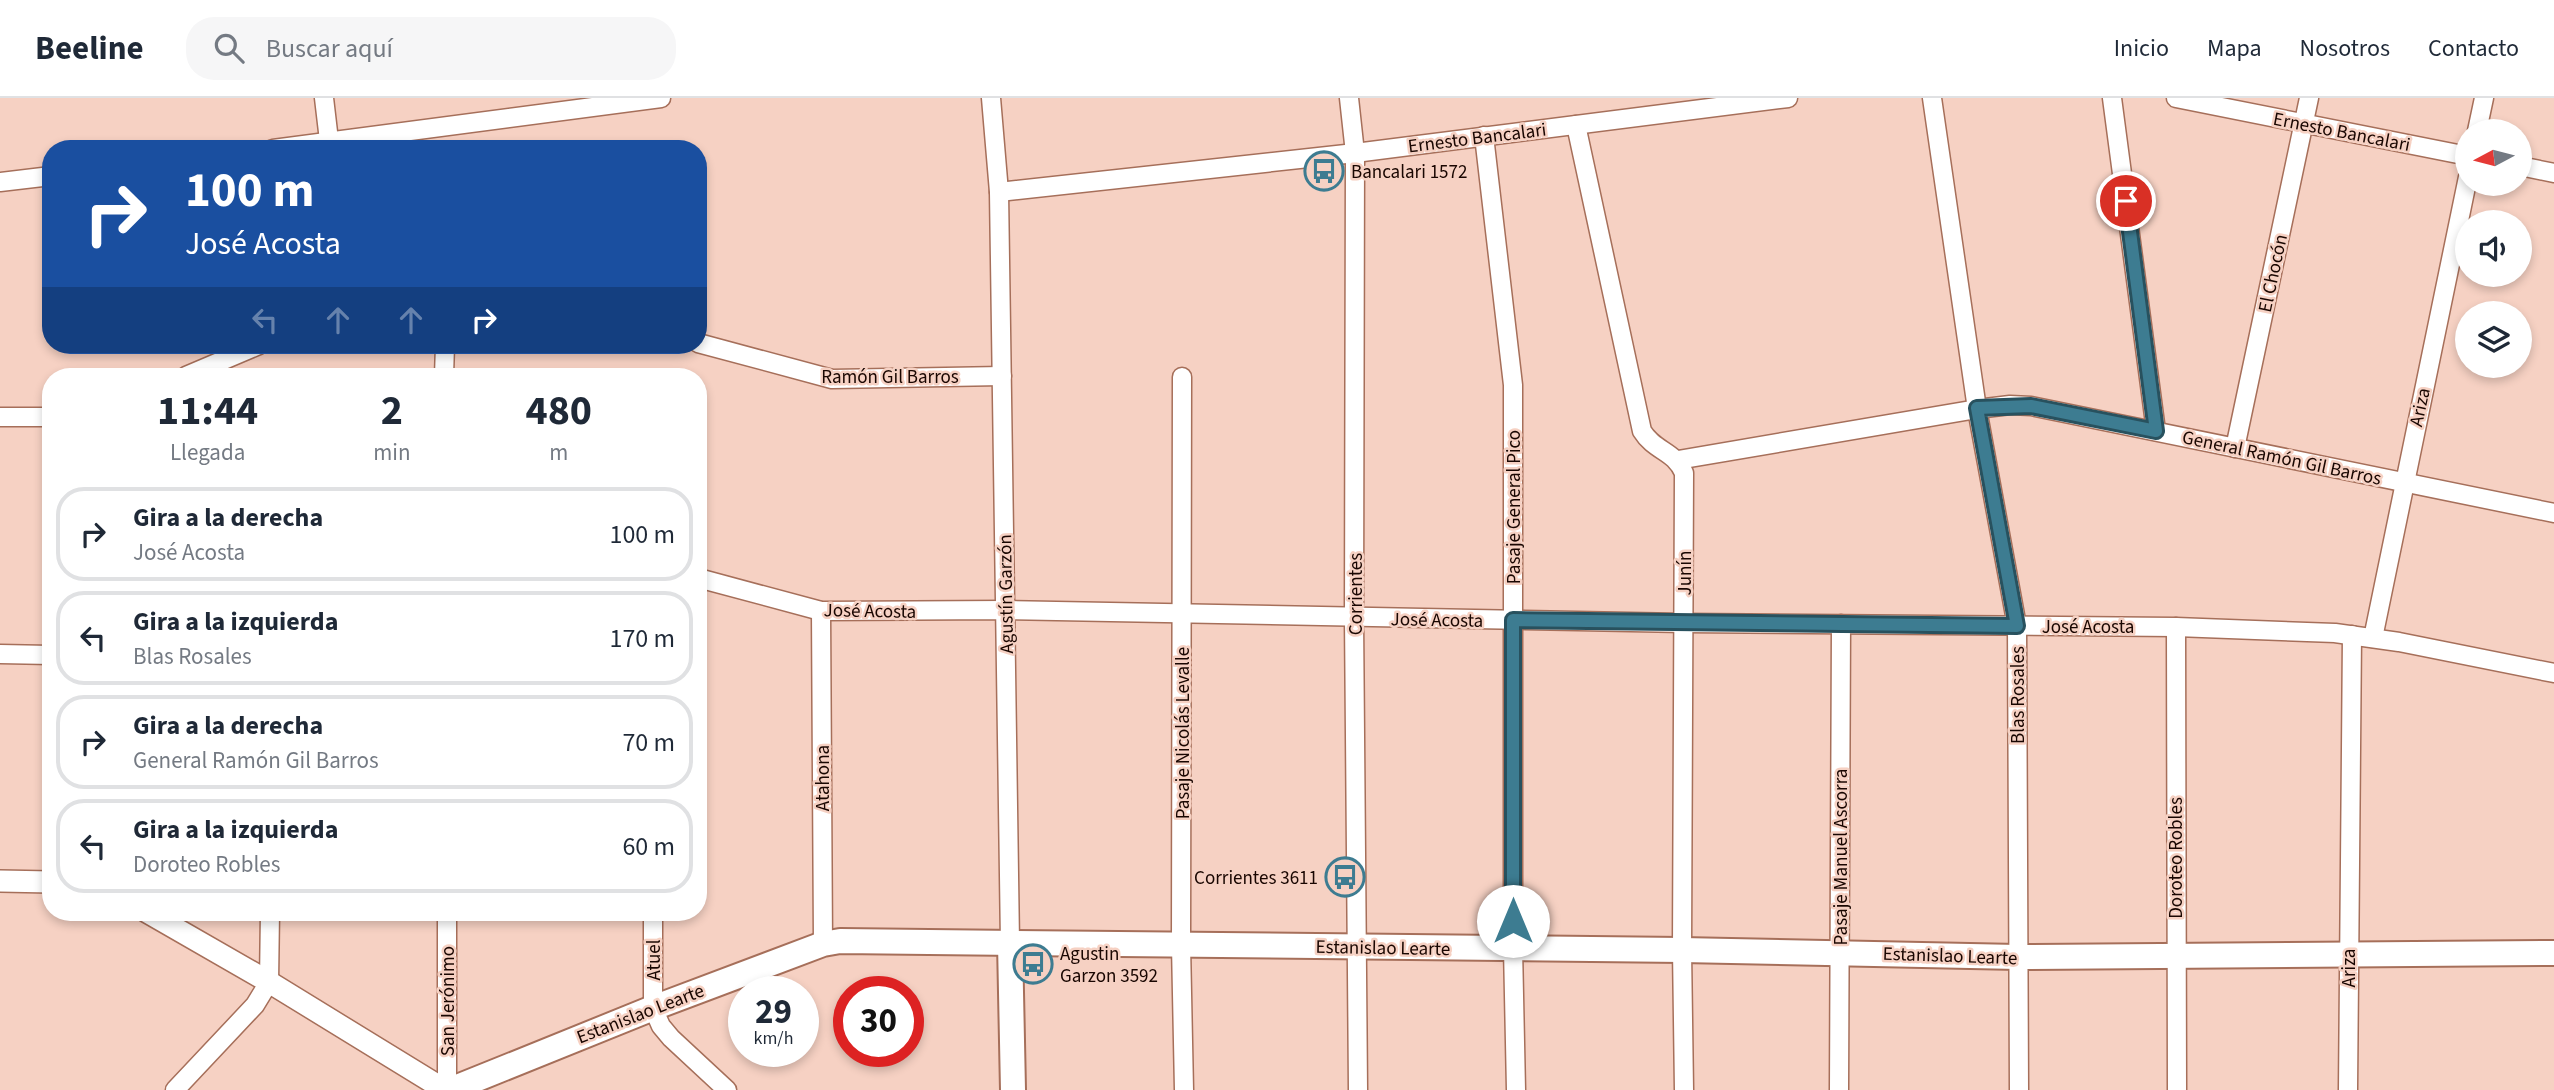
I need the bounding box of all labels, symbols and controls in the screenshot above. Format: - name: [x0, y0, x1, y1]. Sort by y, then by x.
- search box: [186, 17, 676, 80]
- text: Beeline: [35, 25, 144, 72]
- icon: search: [210, 29, 248, 67]
- text: Buscar aquí: [266, 30, 393, 67]
- text: Inicio: [2114, 31, 2169, 66]
- text: Mapa: [2207, 31, 2262, 66]
- text: Nosotros: [2300, 31, 2390, 66]
- text: Contacto: [2428, 31, 2519, 66]
- street label: Ernesto Bancalari: [2271, 106, 2413, 159]
- street label: Ernesto Bancalari: [1406, 117, 1548, 160]
- north arrow: [2455, 119, 2532, 196]
- map controls: [2455, 119, 2532, 378]
- bus stop icon: Bancalari 1572: [1303, 150, 1345, 192]
- text: 100 m: [185, 156, 314, 226]
- place label: Bancalari 1572: [1351, 159, 1467, 186]
- icon: right: [70, 168, 161, 259]
- pin: [2096, 171, 2156, 231]
- icon: arrive: [2107, 182, 2145, 220]
- button: sound: [2455, 210, 2532, 287]
- text: José Acosta: [185, 221, 341, 267]
- street label: El Chocón: [2252, 232, 2295, 315]
- icon: left: [246, 301, 284, 339]
- icon: ahead: [319, 301, 357, 339]
- icon: ahead: [392, 301, 430, 339]
- icon: right: [465, 301, 503, 339]
- button: layers: [2455, 301, 2532, 378]
- street label: Ramón Gil Barros: [821, 364, 959, 391]
- text: 11:44: [157, 381, 258, 441]
- text: 2: [381, 381, 403, 441]
- text: 480: [525, 381, 592, 441]
- street label: Ariza: [2403, 386, 2438, 429]
- street label: General Ramón Gil Barros: [2180, 424, 2384, 493]
- street label: Pasaje General Pico: [1501, 430, 1528, 584]
- text: Llegada: [170, 436, 245, 469]
- text: min: [373, 436, 411, 469]
- text: m: [549, 436, 568, 469]
- text: Gira a la derecha: [133, 499, 323, 536]
- icon: right: [74, 515, 112, 553]
- text: 100 m: [609, 516, 675, 553]
- street label: Agustín Garzón: [992, 534, 1021, 654]
- text: José Acosta: [133, 536, 245, 569]
- street label: Junín: [1672, 551, 1699, 595]
- street label: Corrientes: [1343, 553, 1370, 635]
- street label: José Acosta: [823, 597, 916, 626]
- text: Gira a la izquierda: [133, 603, 338, 640]
- street label: José Acosta: [1390, 606, 1483, 635]
- street label: José Acosta: [2042, 614, 2134, 641]
- icon: left: [74, 619, 112, 657]
- text: 170 m: [609, 620, 675, 657]
- text: Blas Rosales: [133, 640, 252, 673]
- street label: Blas Rosales: [2005, 646, 2032, 744]
- street label: Pasaje Nicolás Levalle: [1170, 647, 1197, 819]
- text: Gira a la derecha: [133, 707, 323, 744]
- icon: right: [74, 723, 112, 761]
- text: 70 m: [622, 724, 675, 761]
- text: General Ramón Gil Barros: [133, 744, 379, 777]
- street label: Atahona: [810, 745, 837, 811]
- street label: Pasaje Manuel Ascorra: [1828, 769, 1855, 945]
- street label: Doroteo Robles: [2163, 797, 2190, 919]
- text: Gira a la izquierda: [133, 811, 338, 848]
- icon: left: [74, 827, 112, 865]
- text: 60 m: [622, 828, 675, 865]
- text: Doroteo Robles: [133, 848, 280, 881]
- bus stop icon: Corrientes 3611: [1324, 856, 1366, 898]
- place label: Corrientes 3611: [1194, 865, 1318, 892]
- position arrow: [1476, 884, 1550, 958]
- street label: Estanislao Learte: [1315, 934, 1451, 963]
- street label: Atuel: [641, 939, 668, 981]
- place label: Agustin Garzon 3592: [1060, 941, 1158, 990]
- street label: Estanislao Learte: [1882, 941, 2018, 972]
- bus stop icon: Agustin Garzon 3592: [1012, 943, 1054, 985]
- street label: San Jerónimo: [435, 946, 462, 1056]
- street label: Ariza: [2336, 949, 2363, 987]
- speed limit sign: 30: [833, 976, 924, 1067]
- street label: Estanislao Learte: [573, 978, 708, 1051]
- text: 29: [755, 987, 792, 1037]
- text: km/h: [754, 1026, 793, 1051]

